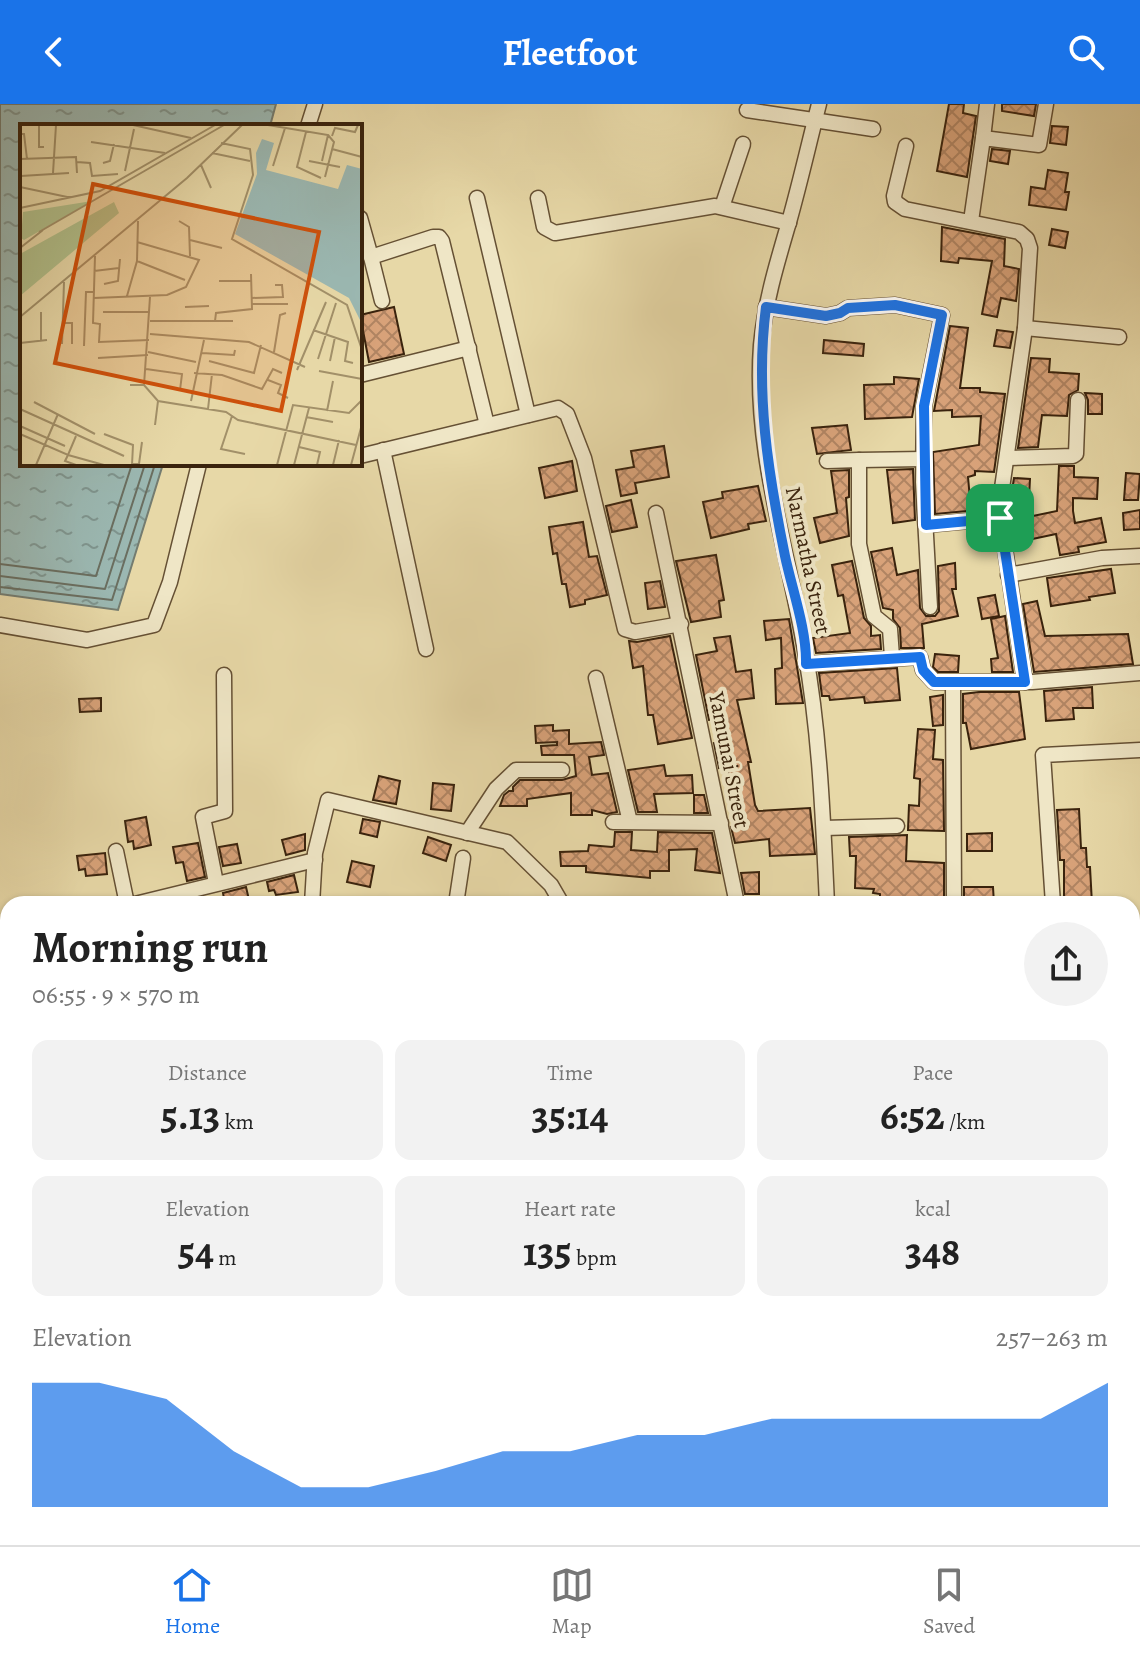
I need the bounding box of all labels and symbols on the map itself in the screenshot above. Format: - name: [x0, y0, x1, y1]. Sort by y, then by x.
- inset map: [20, 124, 362, 466]
- street label: Narmatha Street: [778, 484, 838, 637]
- pin: [966, 484, 1034, 552]
- street label: Yamunai Street: [701, 689, 757, 831]

